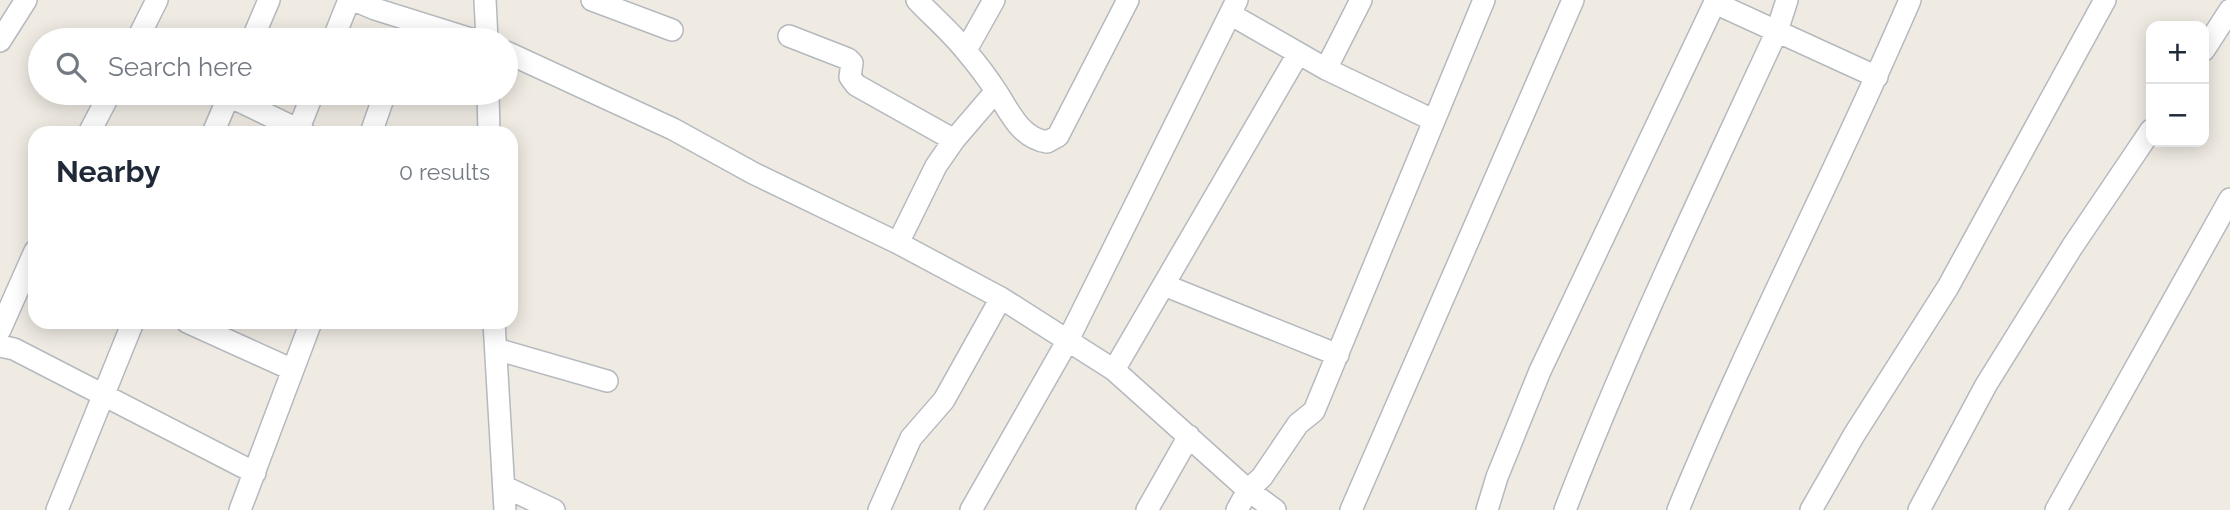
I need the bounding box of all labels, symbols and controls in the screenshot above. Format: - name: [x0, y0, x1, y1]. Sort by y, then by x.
- map controls: [2146, 21, 2209, 147]
- button: +: [2146, 21, 2209, 84]
- search box: [28, 28, 518, 105]
- icon: search: [52, 48, 90, 86]
- text: Search here: [108, 52, 252, 82]
- button: −: [2146, 84, 2209, 147]
- text: Nearby: [56, 154, 160, 189]
- text: 0 results: [399, 158, 490, 185]

